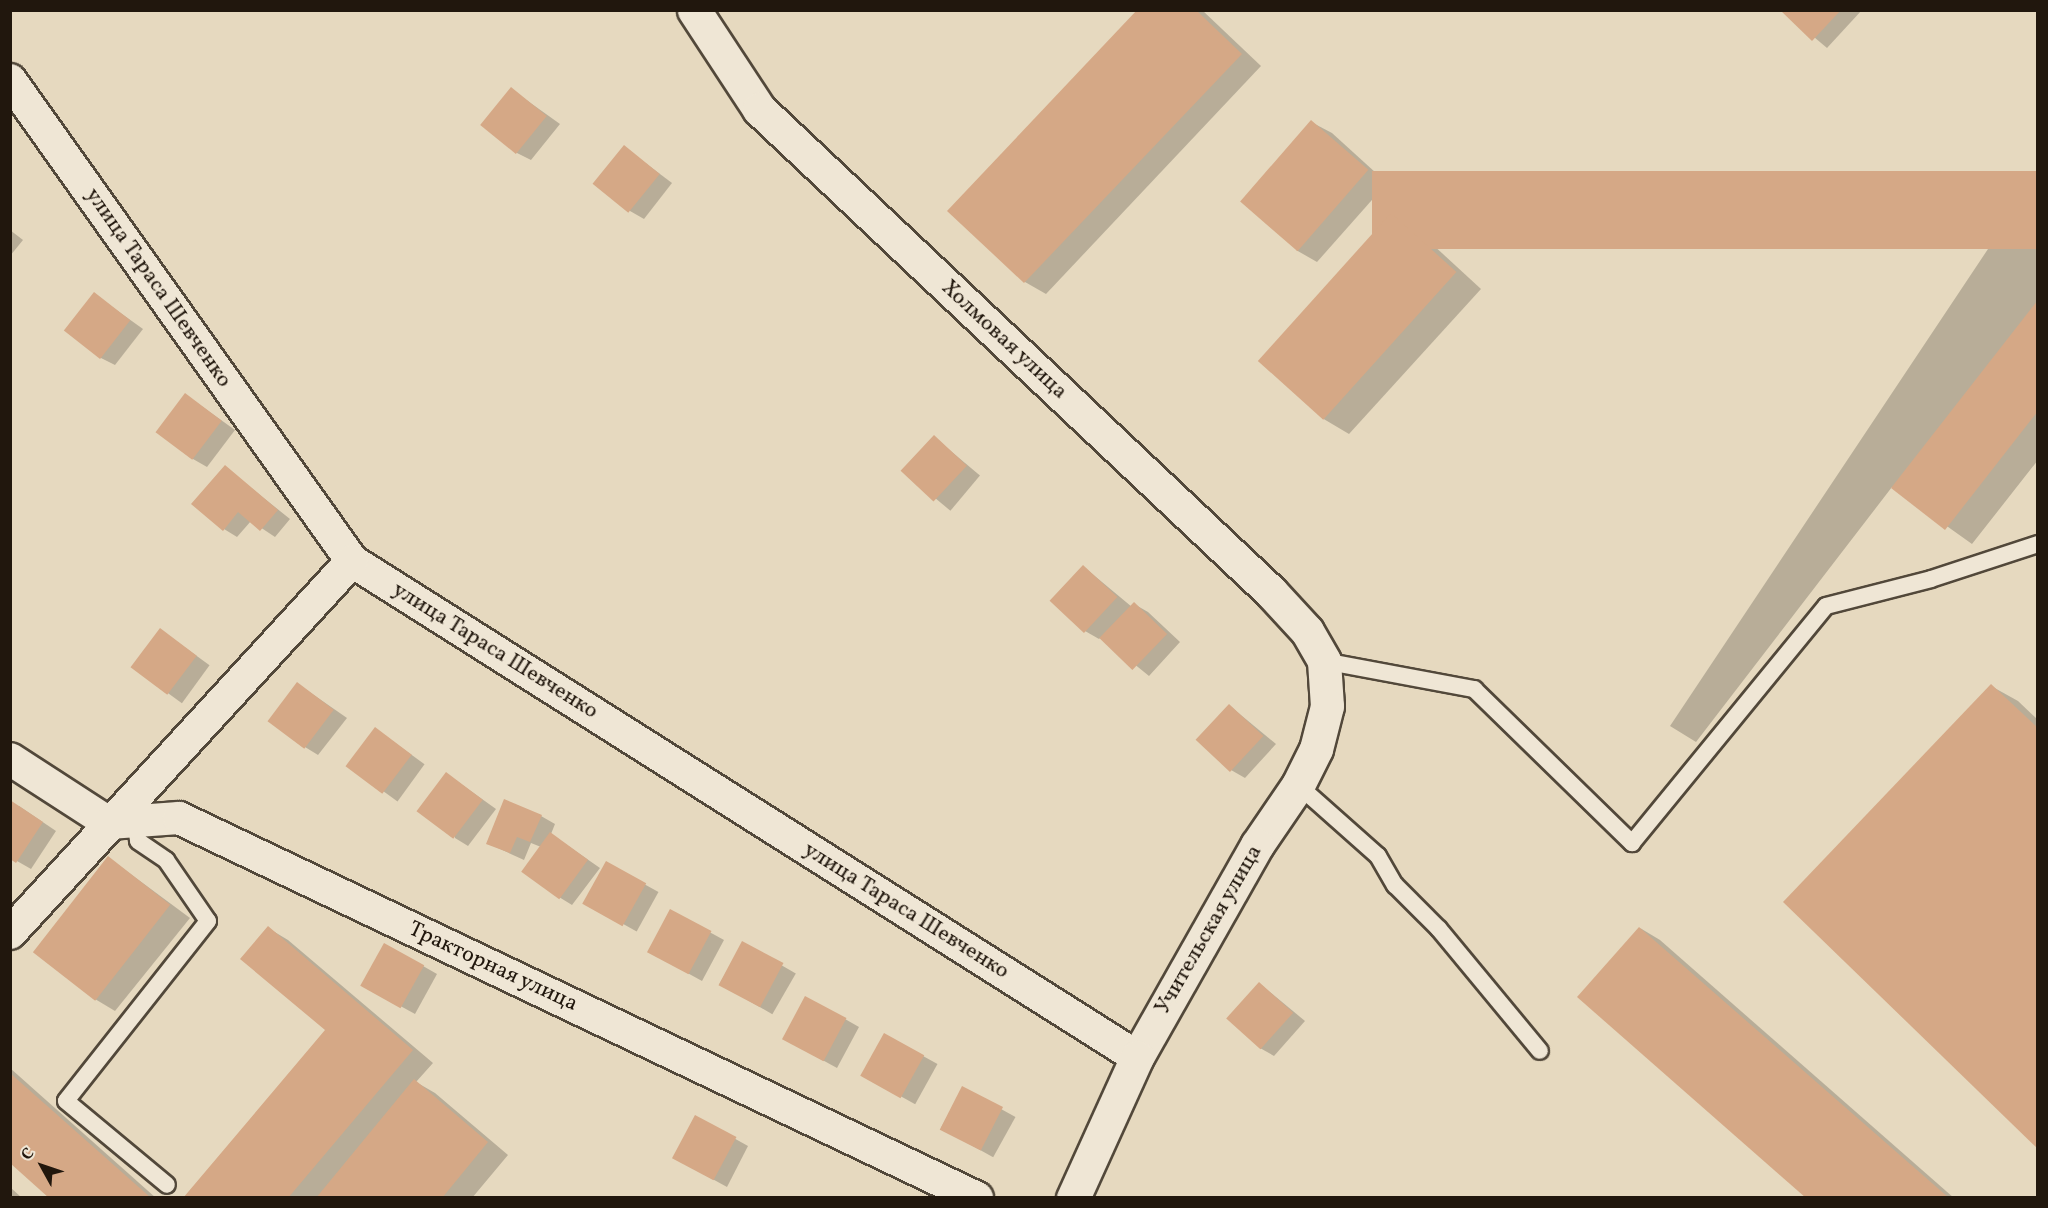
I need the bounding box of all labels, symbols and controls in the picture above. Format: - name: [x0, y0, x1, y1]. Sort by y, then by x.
- street label: улица Тараса Шевченко: [79, 183, 237, 393]
- street label: Холмовая улица: [935, 275, 1073, 405]
- street label: улица Тараса Шевченко: [387, 577, 603, 725]
- street label: улица Тараса Шевченко: [798, 837, 1014, 985]
- street label: Учительская улица: [1150, 840, 1268, 1020]
- street label: Тракторная улица: [404, 916, 582, 1018]
- north arrow: [12, 1136, 72, 1196]
- text: С: [16, 1143, 40, 1165]

